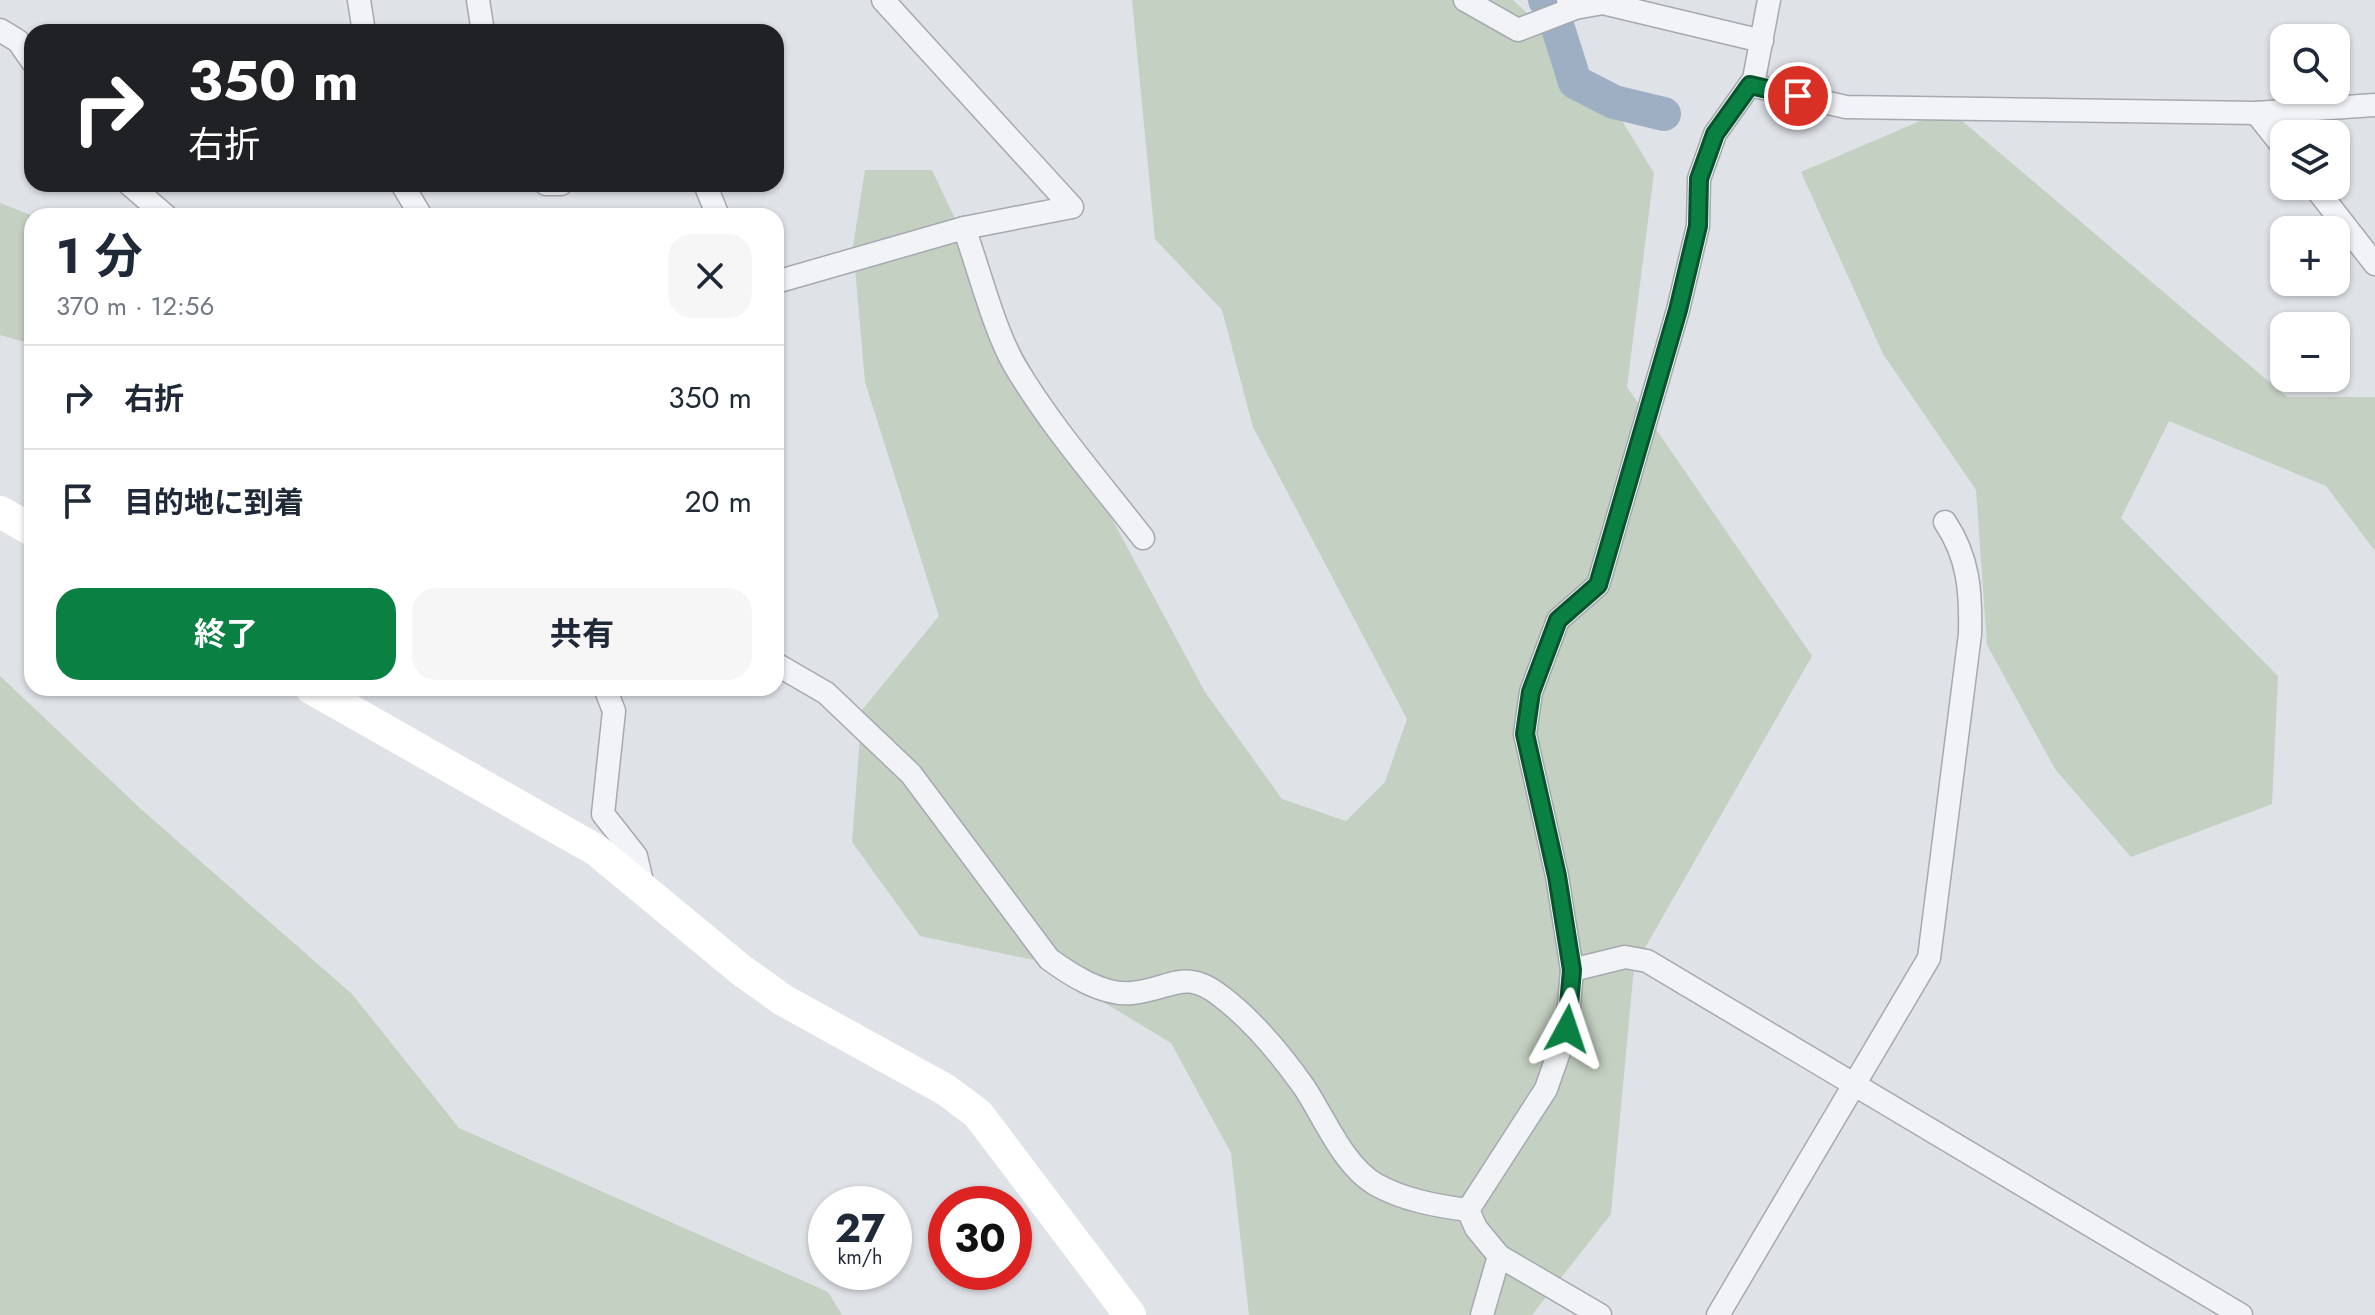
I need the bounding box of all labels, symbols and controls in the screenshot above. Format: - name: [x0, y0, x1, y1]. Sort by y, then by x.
- map controls: [2270, 24, 2350, 392]
- button: search: [2270, 24, 2350, 104]
- text: 350 m: [188, 40, 359, 121]
- icon: right: [56, 56, 160, 160]
- pin: [1764, 62, 1832, 130]
- icon: arrive: [1776, 74, 1820, 118]
- text: 右折: [188, 118, 260, 170]
- button: layers: [2270, 120, 2350, 200]
- button: +: [2270, 216, 2350, 296]
- text: 1 分: [56, 222, 143, 291]
- button: close: [668, 234, 752, 318]
- text: 370 m · 12:56: [56, 287, 214, 325]
- button: −: [2270, 312, 2350, 392]
- icon: right: [56, 375, 100, 419]
- text: 350 m: [668, 376, 752, 419]
- text: 右折: [124, 377, 184, 420]
- icon: arrive: [56, 479, 100, 523]
- text: 20 m: [685, 480, 752, 523]
- text: 目的地に到着: [124, 481, 304, 524]
- button: 終了: [56, 588, 396, 680]
- button: 共有: [412, 588, 752, 680]
- position arrow: [1525, 987, 1609, 1071]
- speed limit sign: 30: [928, 1186, 1032, 1290]
- text: 27: [835, 1199, 885, 1257]
- text: km/h: [837, 1243, 883, 1272]

